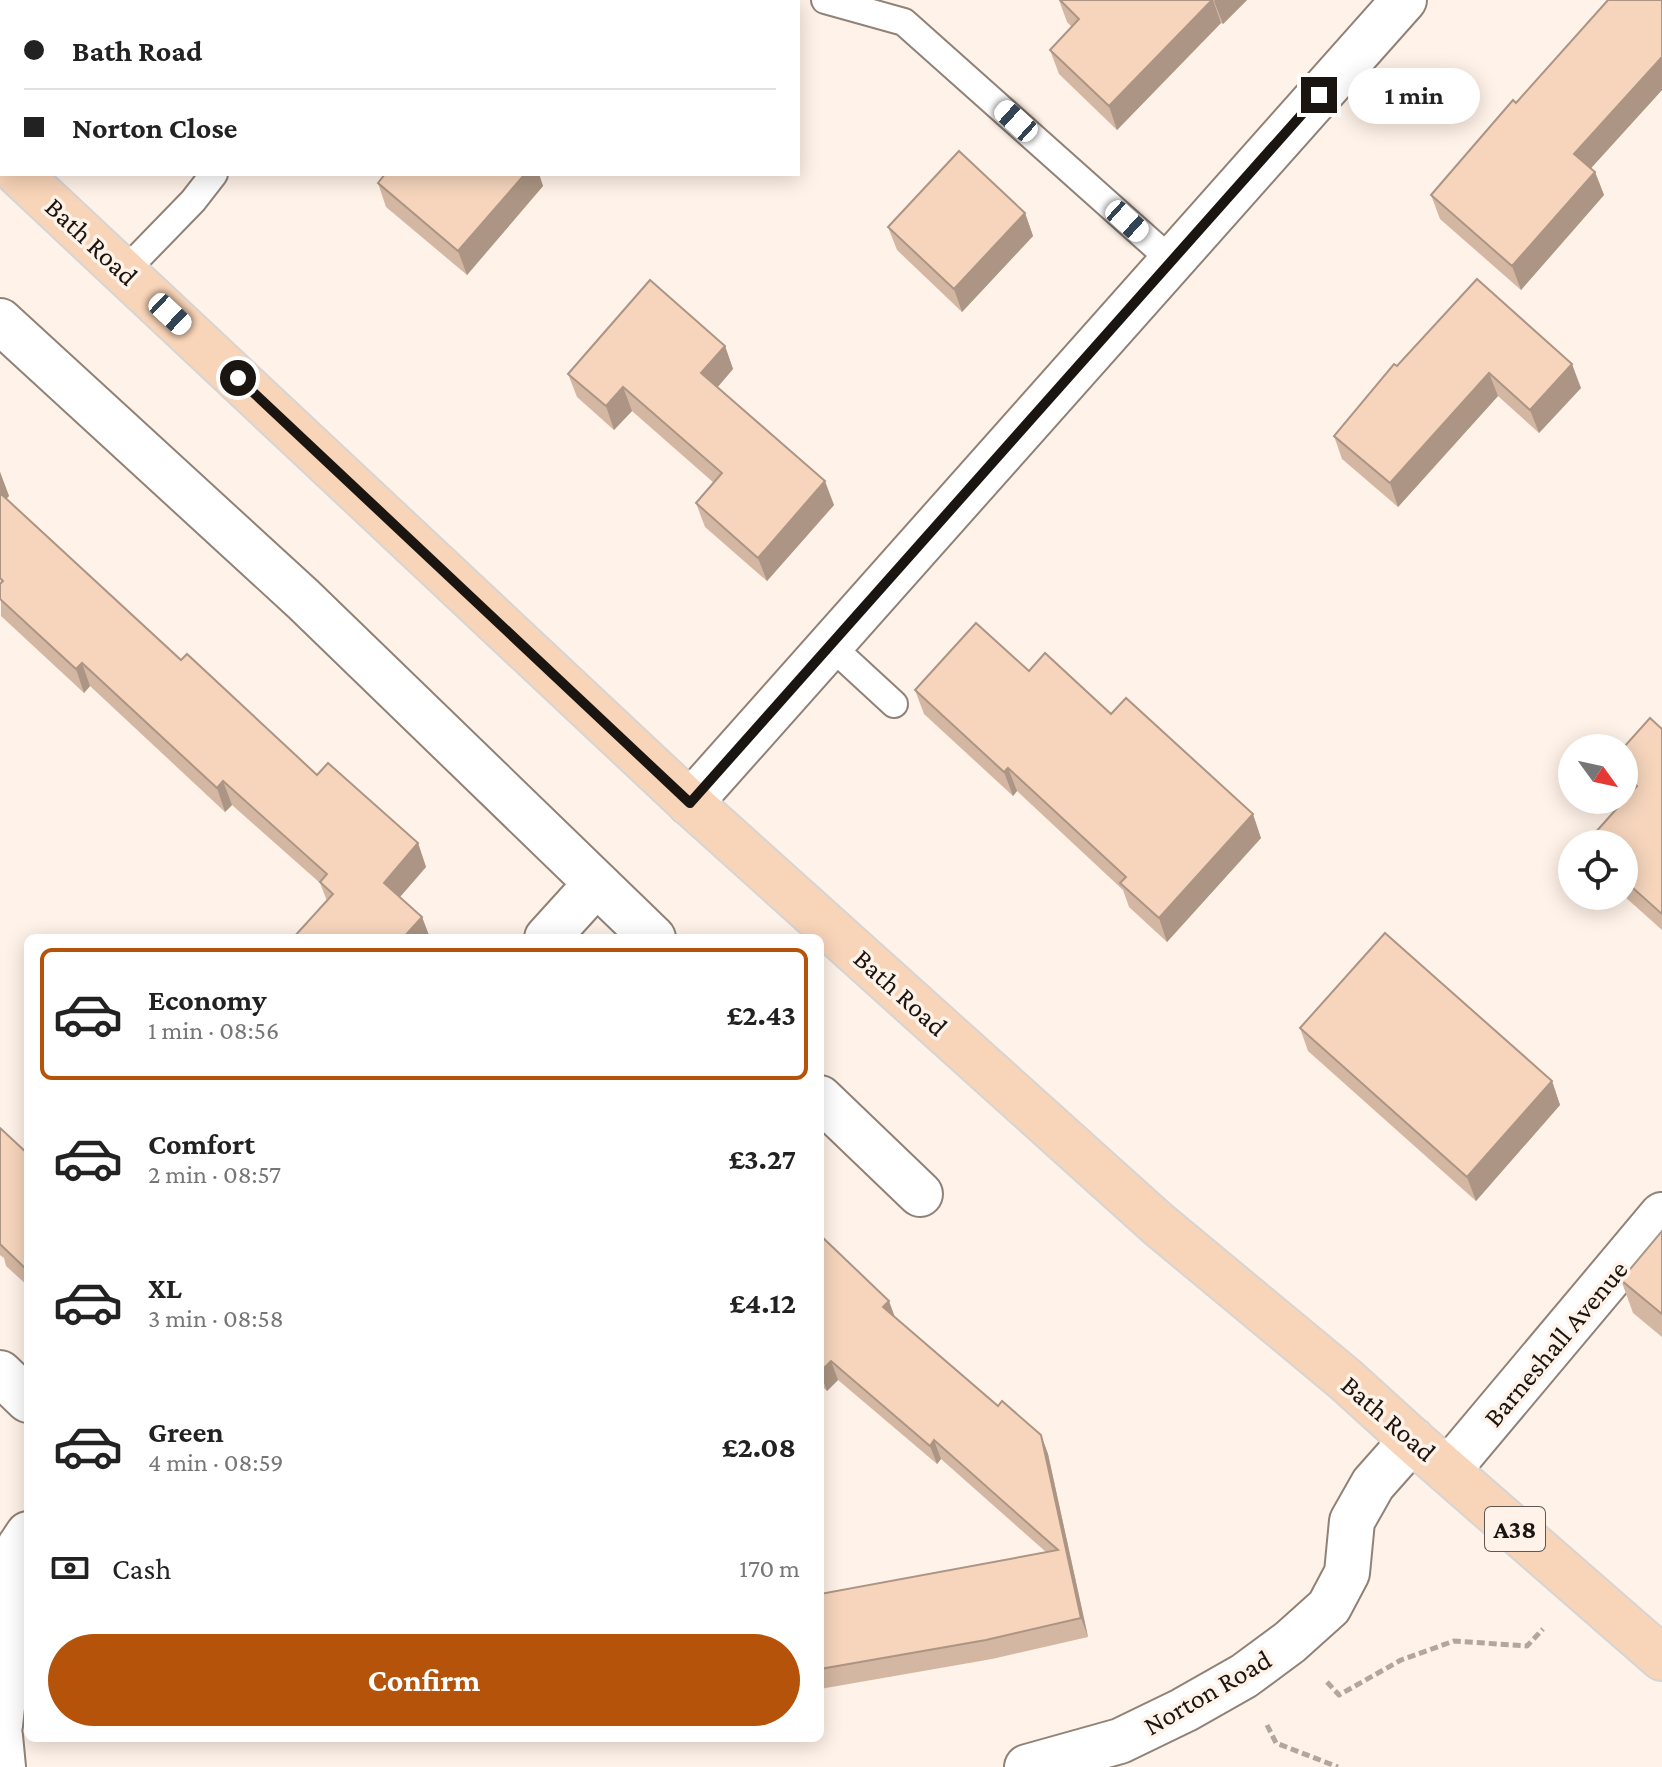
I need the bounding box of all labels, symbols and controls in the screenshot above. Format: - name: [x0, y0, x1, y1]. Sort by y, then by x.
- text: Bath Road: [72, 34, 203, 67]
- callout: 1 min: [1347, 67, 1479, 123]
- route end: [1301, 77, 1337, 113]
- text: 1 min: [1384, 81, 1444, 110]
- car: [990, 96, 1042, 146]
- text: Norton Close: [72, 111, 238, 144]
- street label: Bath Road: [39, 191, 144, 292]
- car: [1101, 196, 1153, 246]
- car: [144, 289, 196, 339]
- route start: [220, 360, 256, 396]
- north arrow: [1558, 734, 1638, 814]
- map controls: [1558, 734, 1638, 910]
- button: locate: [1558, 830, 1638, 910]
- street label: Bath Road: [848, 943, 954, 1042]
- icon: car: [52, 978, 124, 1050]
- text: Economy: [148, 983, 267, 1016]
- text: £2.43: [727, 998, 796, 1031]
- text: 1 min · 08:56: [148, 1016, 279, 1045]
- icon: car: [52, 1122, 124, 1194]
- text: Comfort: [148, 1127, 255, 1160]
- text: £3.27: [728, 1142, 796, 1175]
- text: 2 min · 08:57: [148, 1160, 281, 1189]
- street label: Barneshall Avenue: [1477, 1254, 1634, 1433]
- icon: car: [52, 1266, 124, 1338]
- text: XL: [148, 1271, 182, 1304]
- text: £4.12: [729, 1286, 796, 1319]
- text: 3 min · 08:58: [148, 1304, 284, 1333]
- street label: Bath Road: [1335, 1369, 1442, 1468]
- icon: car: [52, 1410, 124, 1482]
- text: Green: [148, 1415, 224, 1448]
- text: £2.08: [722, 1430, 796, 1463]
- text: 4 min · 08:59: [148, 1448, 284, 1477]
- road number: A38: [1485, 1507, 1545, 1551]
- icon: cash: [48, 1546, 92, 1590]
- text: Cash: [112, 1552, 171, 1585]
- text: 170 m: [739, 1554, 800, 1583]
- button: Confirm: [48, 1634, 800, 1726]
- street label: Norton Road: [1138, 1643, 1277, 1741]

